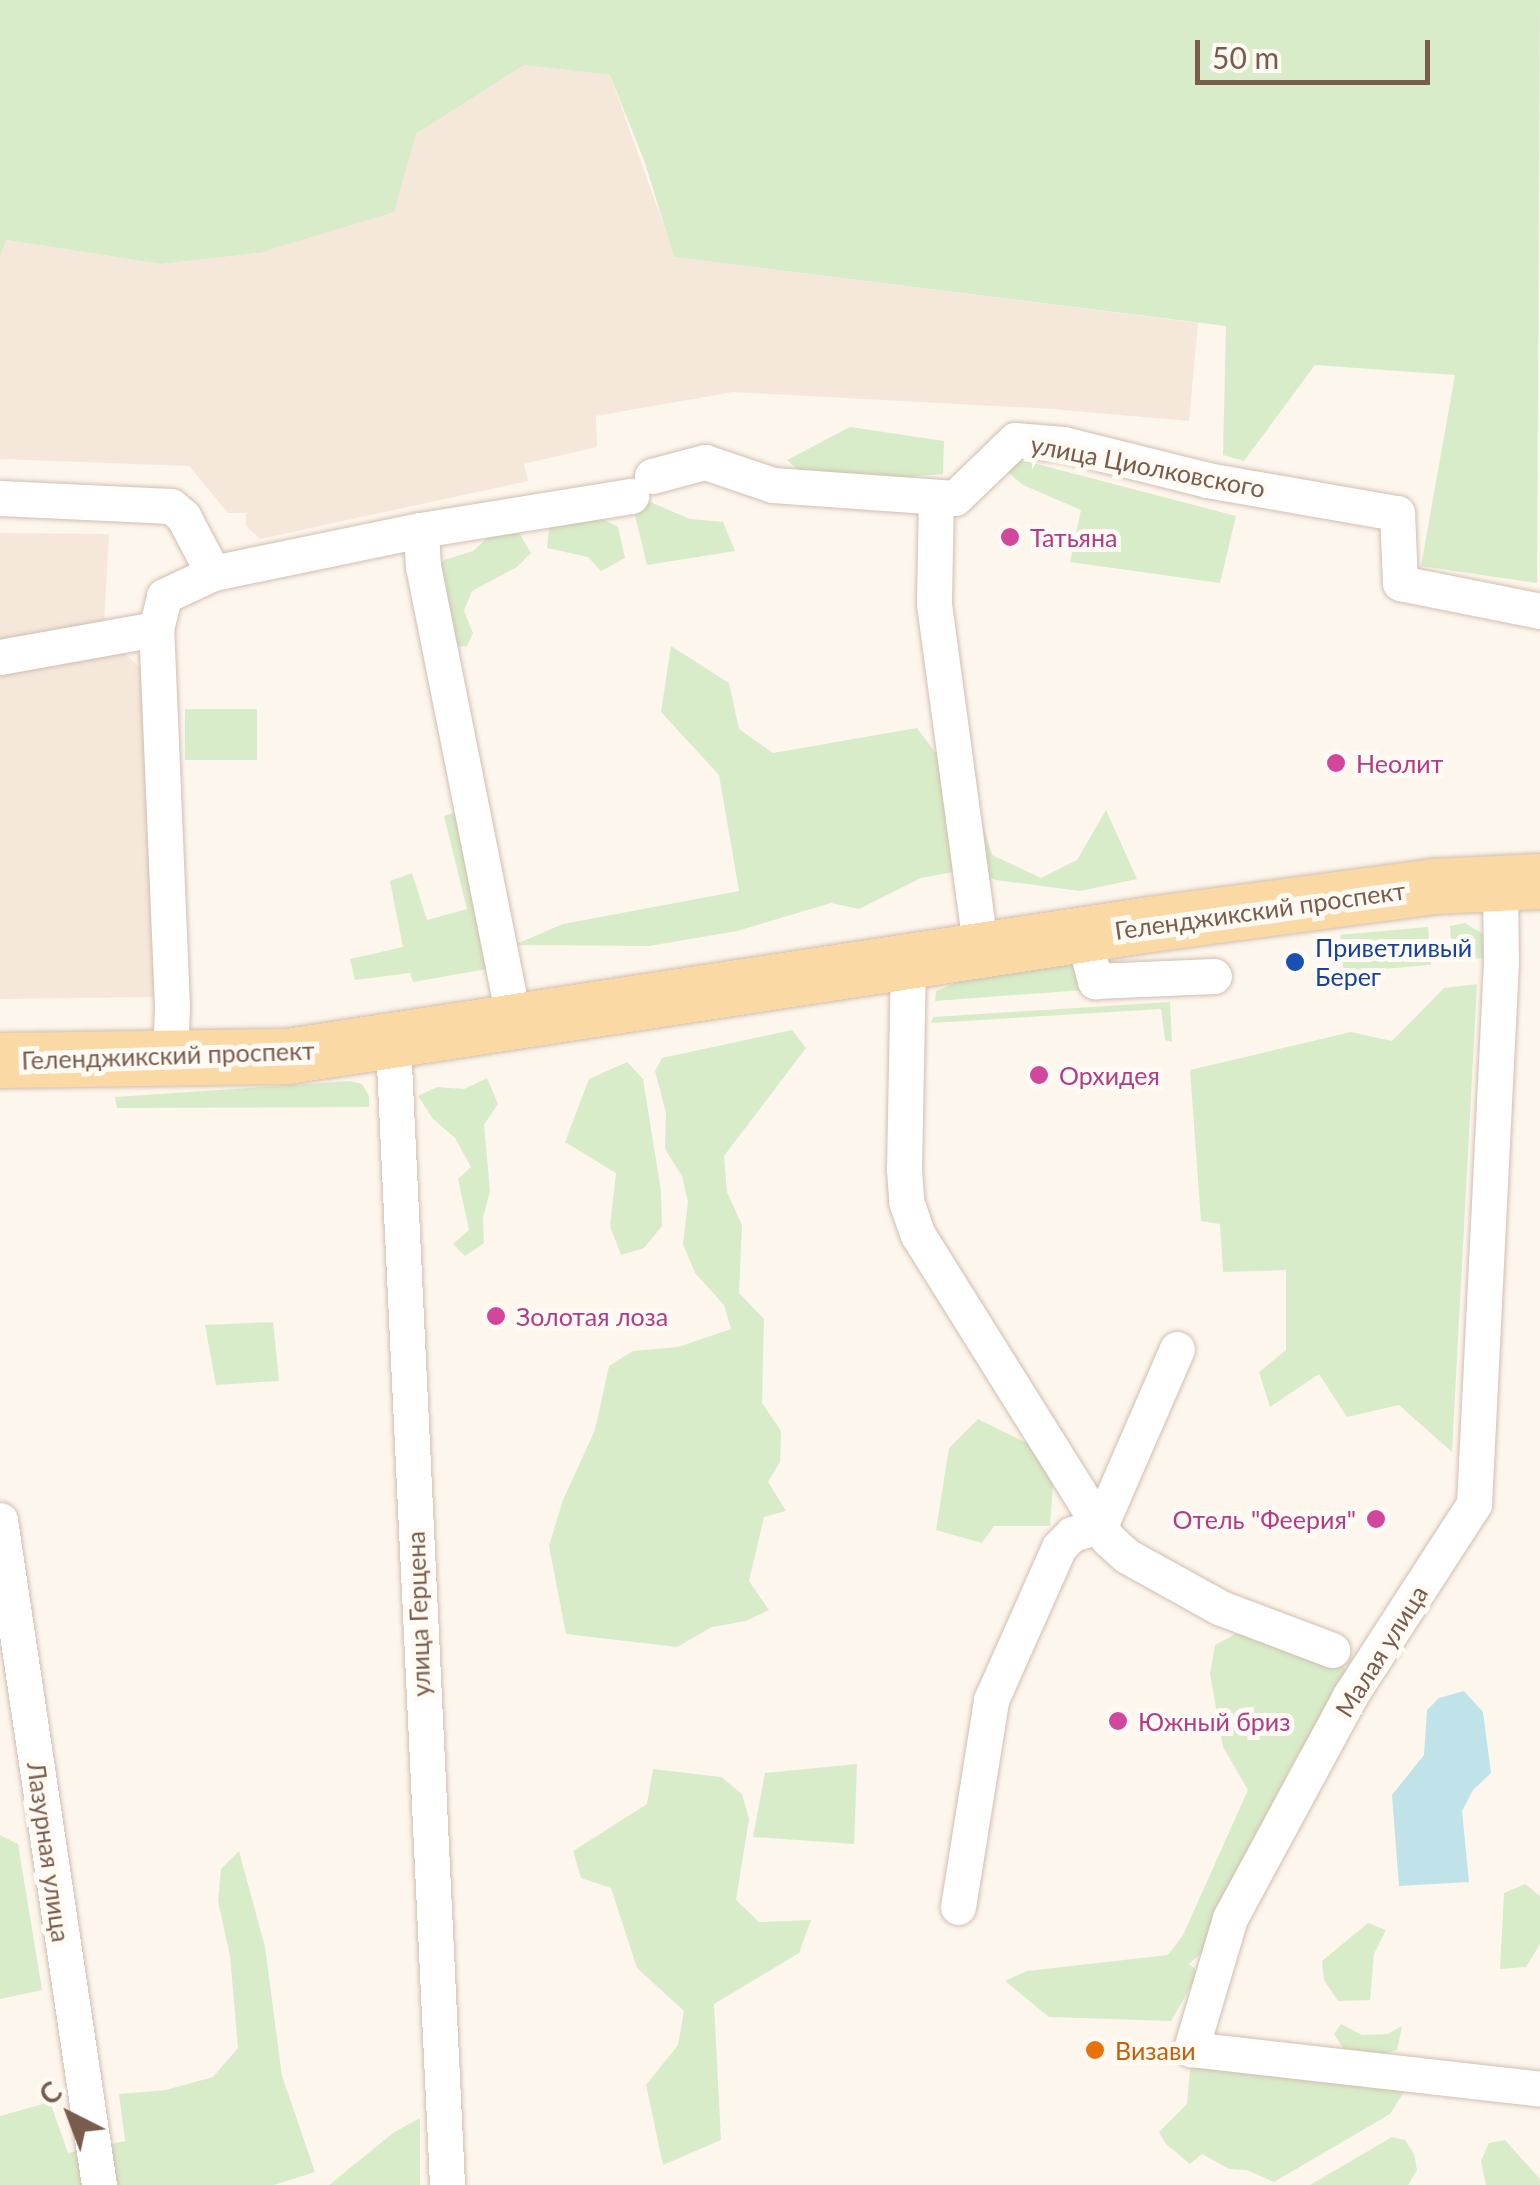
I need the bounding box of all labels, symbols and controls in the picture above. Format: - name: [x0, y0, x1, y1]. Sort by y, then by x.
- scale bar: [1200, 20, 1435, 82]
- text: 50 m: [1212, 39, 1279, 75]
- street label: улица Циолковского: [1028, 429, 1268, 503]
- place label: Татьяна: [1030, 522, 1117, 552]
- marker: Татьяна: [999, 526, 1021, 548]
- place label: Неолит: [1356, 748, 1443, 778]
- marker: Неолит: [1325, 752, 1347, 774]
- street label: Геленджикский проспект: [1113, 875, 1407, 945]
- place label: Приветливый Берег: [1315, 933, 1472, 992]
- marker: Приветливый Берег: [1284, 951, 1306, 973]
- street label: Геленджикский проспект: [21, 1035, 315, 1075]
- place label: Орхидея: [1059, 1060, 1160, 1090]
- marker: Орхидея: [1028, 1064, 1050, 1086]
- place label: Золотая лоза: [516, 1301, 668, 1331]
- marker: Золотая лоза: [485, 1305, 507, 1327]
- place label: Отель "Феерия": [1173, 1504, 1356, 1534]
- marker: Отель "Феерия": [1365, 1508, 1387, 1530]
- street label: улица Герцена: [400, 1531, 436, 1697]
- street label: Малая улица: [1329, 1580, 1433, 1722]
- place label: Южный бриз: [1138, 1706, 1290, 1736]
- marker: Южный бриз: [1107, 1710, 1129, 1732]
- street label: Лазурная улица: [22, 1760, 76, 1944]
- place label: Визави: [1115, 2035, 1196, 2065]
- marker: Визави: [1084, 2039, 1106, 2061]
- north arrow: [20, 2065, 120, 2165]
- text: С: [32, 2074, 68, 2112]

